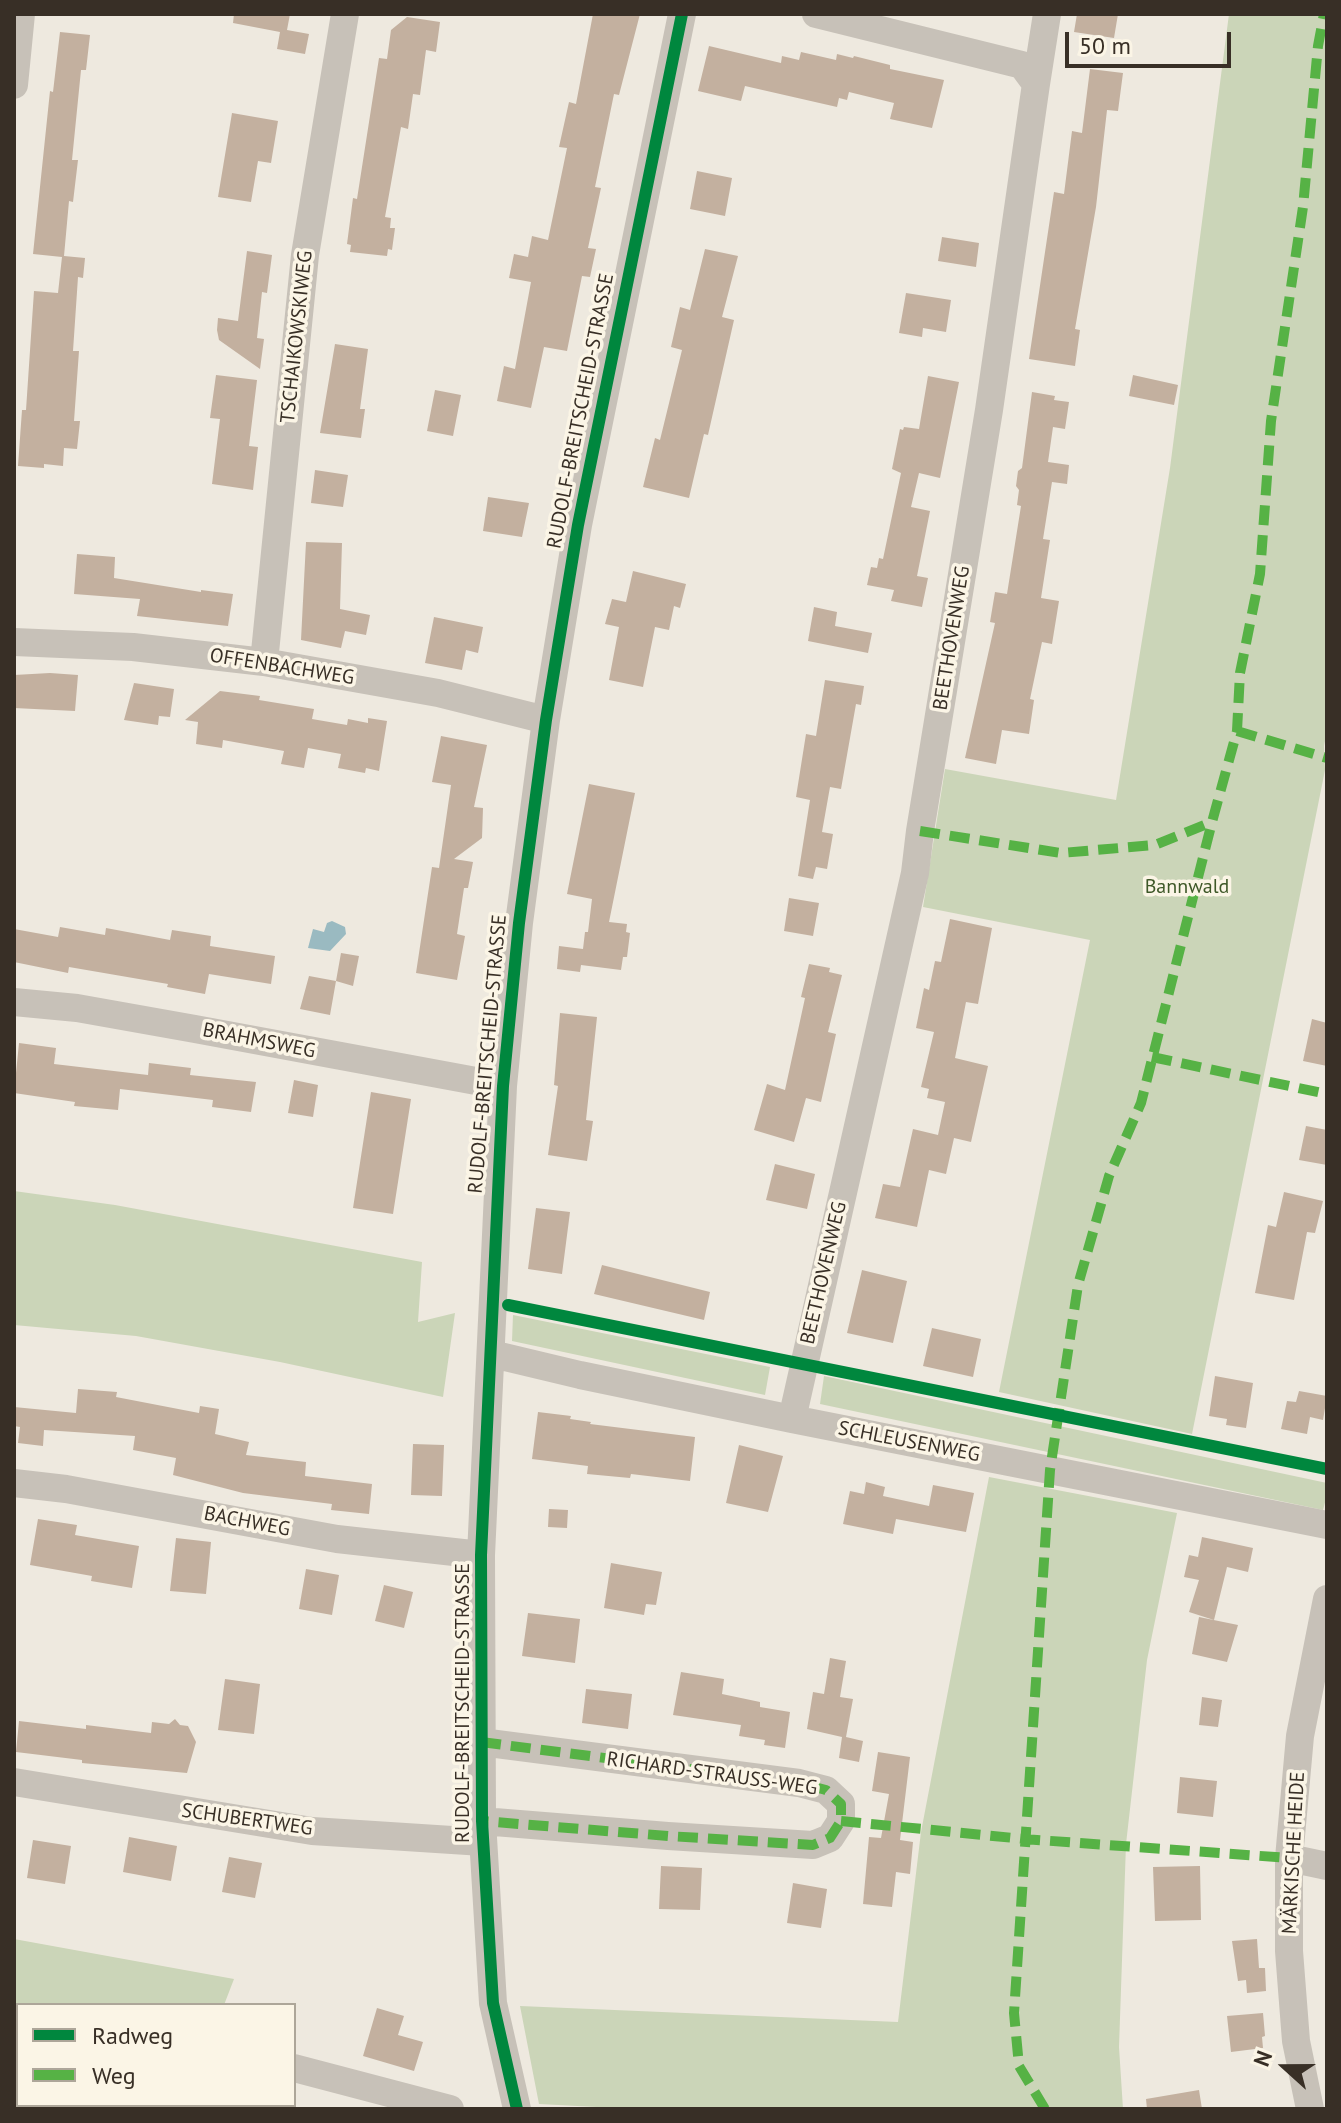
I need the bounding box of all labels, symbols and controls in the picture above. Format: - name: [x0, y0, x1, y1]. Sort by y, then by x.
- scale bar: [1069, 16, 1235, 66]
- text: 50 m: [1079, 30, 1131, 61]
- street label: TSCHAIKOWSKIWEG: [276, 250, 318, 424]
- street label: RUDOLF-BREITSCHEID-STRASSE: [543, 271, 619, 551]
- street label: BEETHOVENWEG: [929, 564, 975, 712]
- street label: OFFENBACHWEG: [208, 644, 356, 690]
- park label: Bannwald: [1145, 875, 1229, 899]
- street label: RUDOLF-BREITSCHEID-STRASSE: [464, 914, 512, 1194]
- street label: BRAHMSWEG: [201, 1018, 317, 1064]
- street label: BEETHOVENWEG: [796, 1199, 852, 1347]
- street label: SCHLEUSENWEG: [836, 1416, 982, 1468]
- street label: BACHWEG: [202, 1502, 292, 1542]
- street label: RUDOLF-BREITSCHEID-STRASSE: [451, 1563, 475, 1843]
- street label: RICHARD-STRAUSS-WEG: [605, 1747, 819, 1801]
- street label: MÄRKISCHE HEIDE: [1278, 1771, 1310, 1935]
- street label: SCHUBERTWEG: [180, 1799, 314, 1841]
- legend: [16, 2003, 296, 2107]
- text: Radweg: [92, 2020, 173, 2051]
- north arrow: [1245, 2027, 1325, 2107]
- text: N: [1247, 2047, 1278, 2070]
- text: Weg: [92, 2060, 136, 2091]

